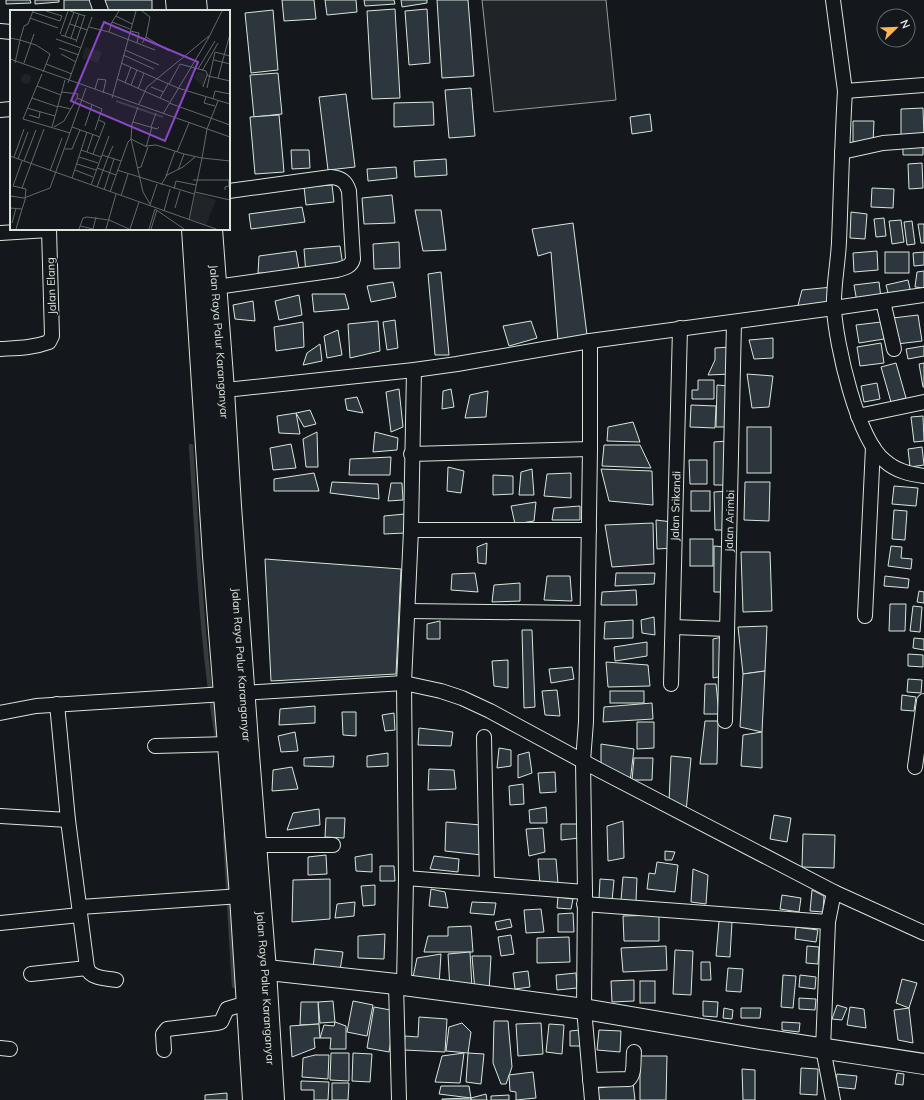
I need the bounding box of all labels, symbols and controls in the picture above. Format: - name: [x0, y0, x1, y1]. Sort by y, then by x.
- north arrow: [876, 8, 916, 48]
- inset map: [10, 10, 230, 230]
- text: N: [897, 18, 913, 31]
- street label: Jalan Elang: [43, 257, 59, 315]
- street label: Jalan Raya Palur Karanganyar: [207, 264, 232, 419]
- street label: Jalan Srikandi: [668, 471, 683, 541]
- street label: Jalan Arimbi: [722, 490, 737, 552]
- street label: Jalan Raya Palur Karanganyar: [229, 588, 254, 742]
- street label: Jalan Raya Palur Karanganyar: [253, 911, 278, 1065]

